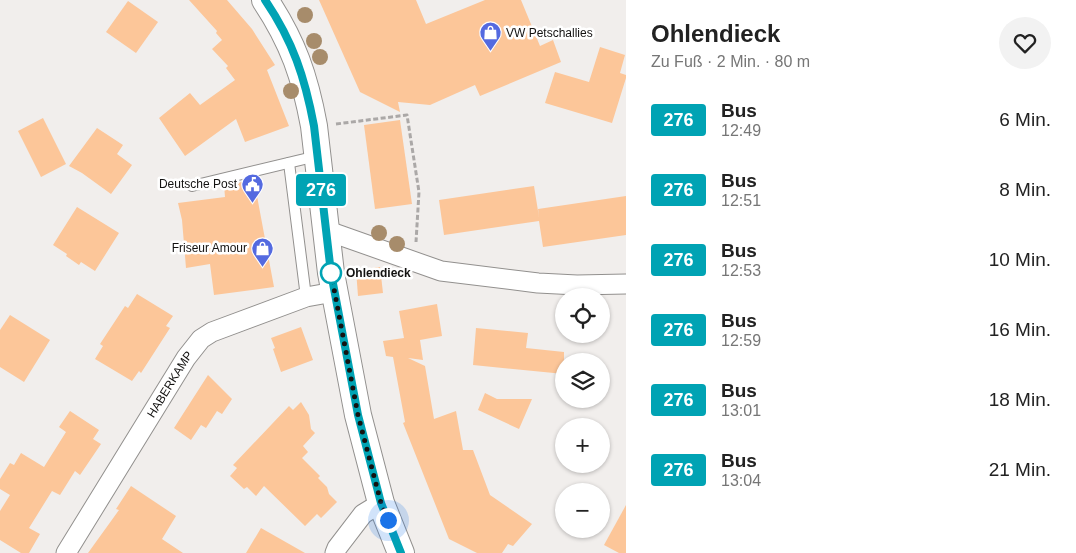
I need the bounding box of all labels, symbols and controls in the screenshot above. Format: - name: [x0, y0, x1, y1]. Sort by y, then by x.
- button: heart: [999, 17, 1051, 69]
- text: Ohlendieck: [651, 20, 780, 47]
- shop icon: VW Petschallies: [478, 21, 502, 52]
- place label: VW Petschallies: [506, 26, 593, 40]
- text: Zu Fuß · 2 Min. · 80 m: [651, 53, 810, 70]
- text: Bus: [721, 100, 757, 121]
- text: 6 Min.: [999, 109, 1051, 130]
- text: 276: [663, 110, 694, 130]
- text: 12:49: [721, 122, 761, 139]
- text: Bus: [721, 170, 757, 191]
- public building icon: Deutsche Post: [241, 172, 265, 203]
- line badge: 276: [292, 174, 350, 206]
- place label: Deutsche Post: [159, 177, 238, 191]
- text: 8 Min.: [999, 179, 1051, 200]
- text: 276: [306, 180, 336, 200]
- text: 276: [663, 180, 694, 200]
- text: 12:51: [721, 192, 761, 209]
- shop icon: Friseur Amour: [251, 236, 275, 267]
- text: Bus: [721, 240, 757, 261]
- place label: Friseur Amour: [172, 241, 247, 255]
- text: 10 Min.: [989, 249, 1051, 270]
- text: 276: [663, 250, 694, 270]
- marker: Ohlendieck: [320, 262, 342, 284]
- text: 12:53: [721, 262, 761, 279]
- place label: Ohlendieck: [346, 266, 411, 280]
- map controls: [555, 288, 610, 538]
- button: locate: [555, 288, 610, 343]
- text: Bus: [721, 310, 757, 331]
- text: 16 Min.: [989, 319, 1051, 340]
- text: 276: [663, 320, 694, 340]
- text: 12:59: [721, 332, 761, 349]
- street label: HABERKAMP: [144, 348, 196, 420]
- button: layers: [555, 353, 610, 408]
- text: Bus: [721, 380, 757, 401]
- text: 18 Min.: [989, 389, 1051, 410]
- text: 276: [663, 390, 694, 410]
- text: 13:01: [721, 402, 761, 419]
- button: +: [555, 418, 610, 473]
- text: Bus: [721, 450, 757, 471]
- text: 21 Min.: [989, 459, 1051, 480]
- text: 276: [663, 460, 694, 480]
- text: 13:04: [721, 472, 761, 489]
- button: −: [555, 483, 610, 538]
- your location: [376, 508, 401, 533]

